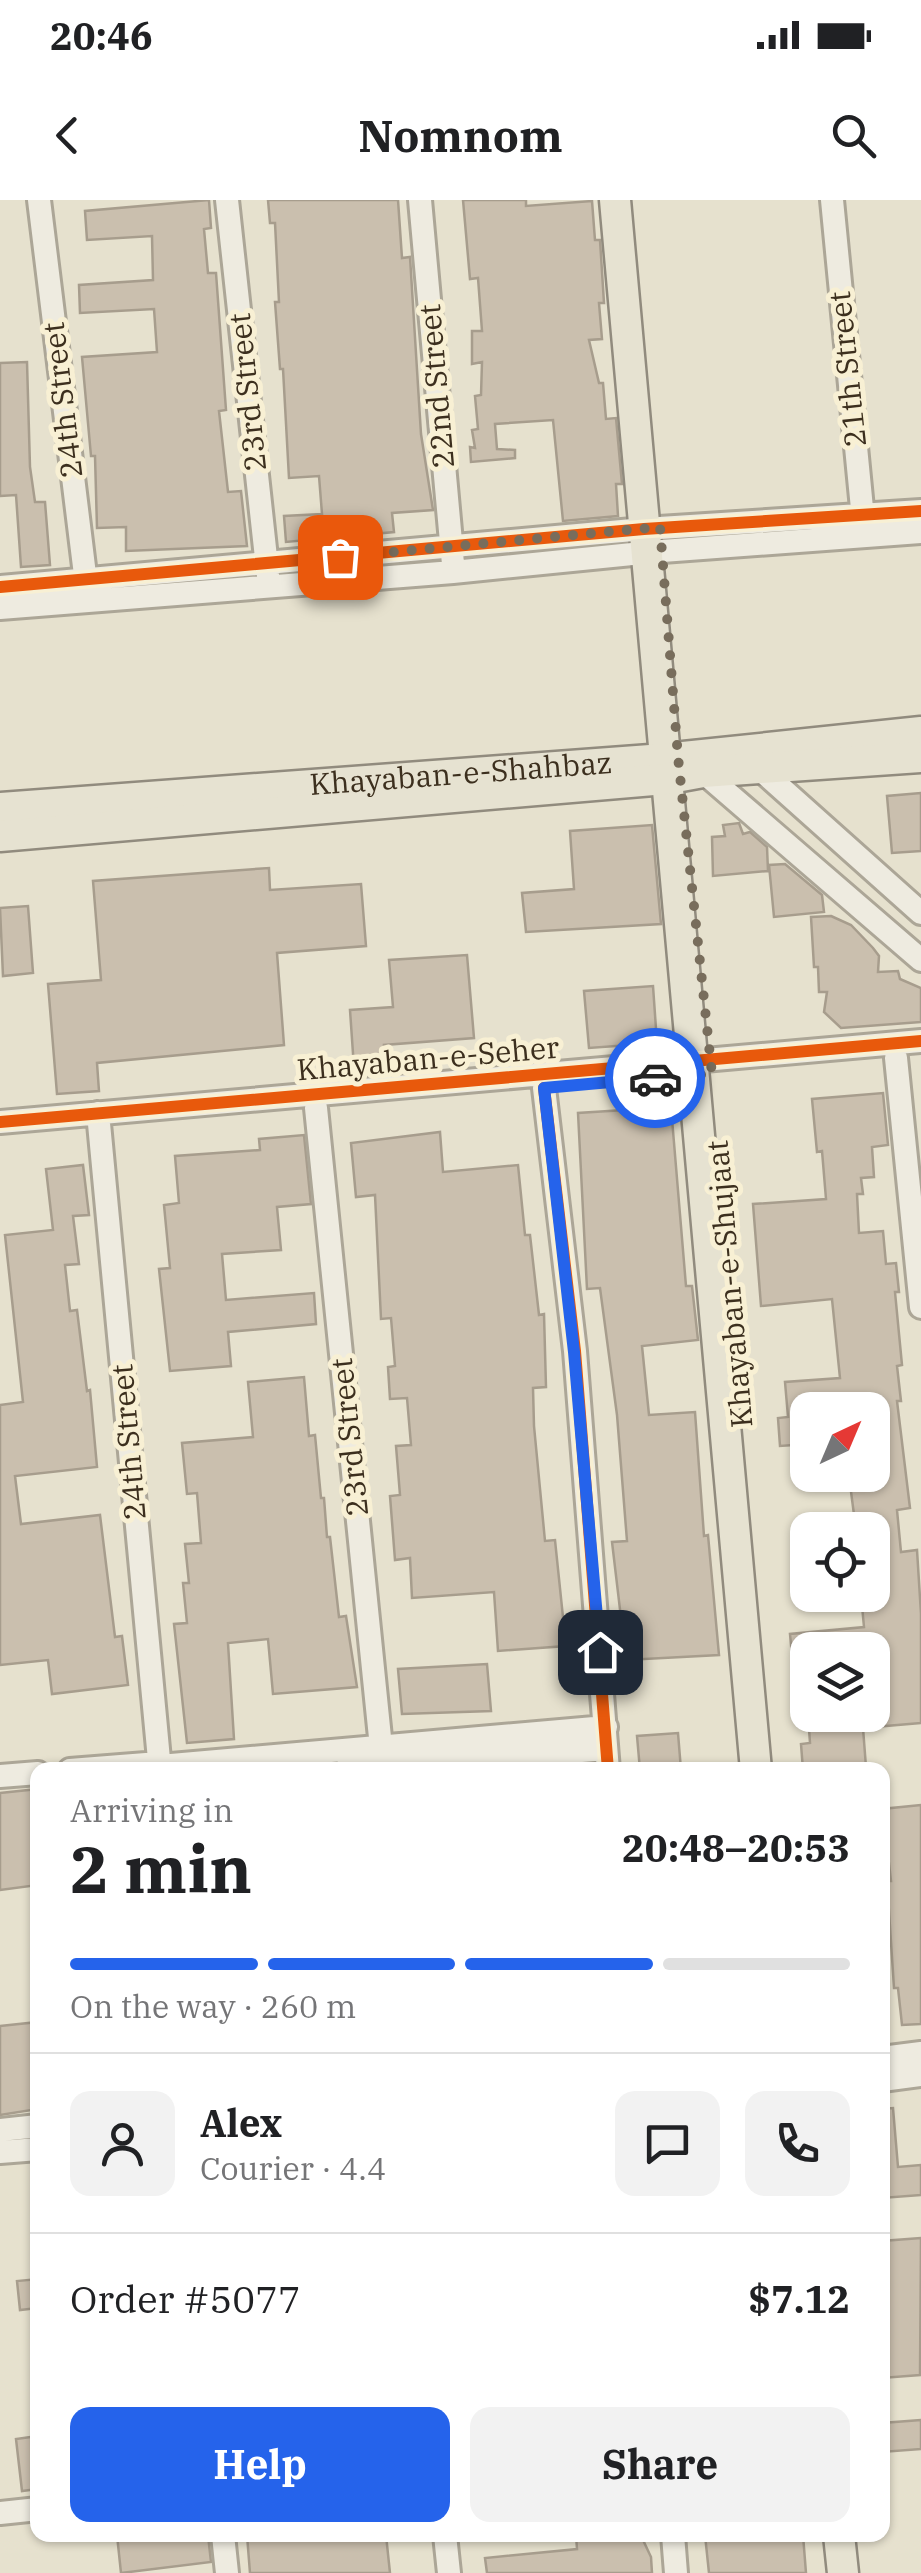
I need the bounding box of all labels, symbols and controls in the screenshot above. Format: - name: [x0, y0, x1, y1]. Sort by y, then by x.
- text: 20:46: [50, 11, 153, 60]
- text: Nomnom: [358, 106, 563, 164]
- icon: back: [40, 108, 95, 163]
- icon: search: [826, 108, 881, 163]
- street label: 21th Street: [819, 289, 874, 449]
- street label: 22nd Street: [409, 302, 462, 470]
- street label: 23rd Street: [219, 311, 274, 473]
- street label: 24th Street: [33, 320, 90, 480]
- pin: [298, 515, 383, 600]
- icon: bag: [313, 530, 368, 585]
- street label: Khayaban-e-Shahbaz: [308, 742, 613, 803]
- street label: Khayaban-e-Seher: [295, 1027, 561, 1088]
- courier: [605, 1028, 705, 1128]
- icon: car: [628, 1051, 683, 1106]
- street label: Khayaban-e-Shujaat: [697, 1139, 761, 1430]
- street label: 23rd Street: [321, 1356, 376, 1518]
- street label: 24th Street: [101, 1362, 154, 1522]
- north arrow: [790, 1392, 890, 1492]
- map controls: [790, 1392, 890, 1732]
- button: locate: [790, 1512, 890, 1612]
- pin: [558, 1610, 643, 1695]
- icon: home: [573, 1625, 628, 1680]
- button: layers: [790, 1632, 890, 1732]
- text: Arriving in: [70, 1789, 233, 1831]
- text: 20:48–20:53: [622, 1823, 850, 1872]
- text: 2 min: [70, 1826, 252, 1911]
- text: On the way · 260 m: [70, 1985, 356, 2027]
- button: person: [70, 2091, 175, 2196]
- button: chat: [615, 2091, 720, 2196]
- button: phone: [745, 2091, 850, 2196]
- text: Alex: [200, 2098, 282, 2147]
- text: Courier · 4.4: [200, 2147, 386, 2189]
- text: Order #5077: [70, 2274, 301, 2323]
- text: $7.12: [748, 2274, 850, 2323]
- button: Help: [70, 2407, 450, 2522]
- button: Share: [470, 2407, 850, 2522]

